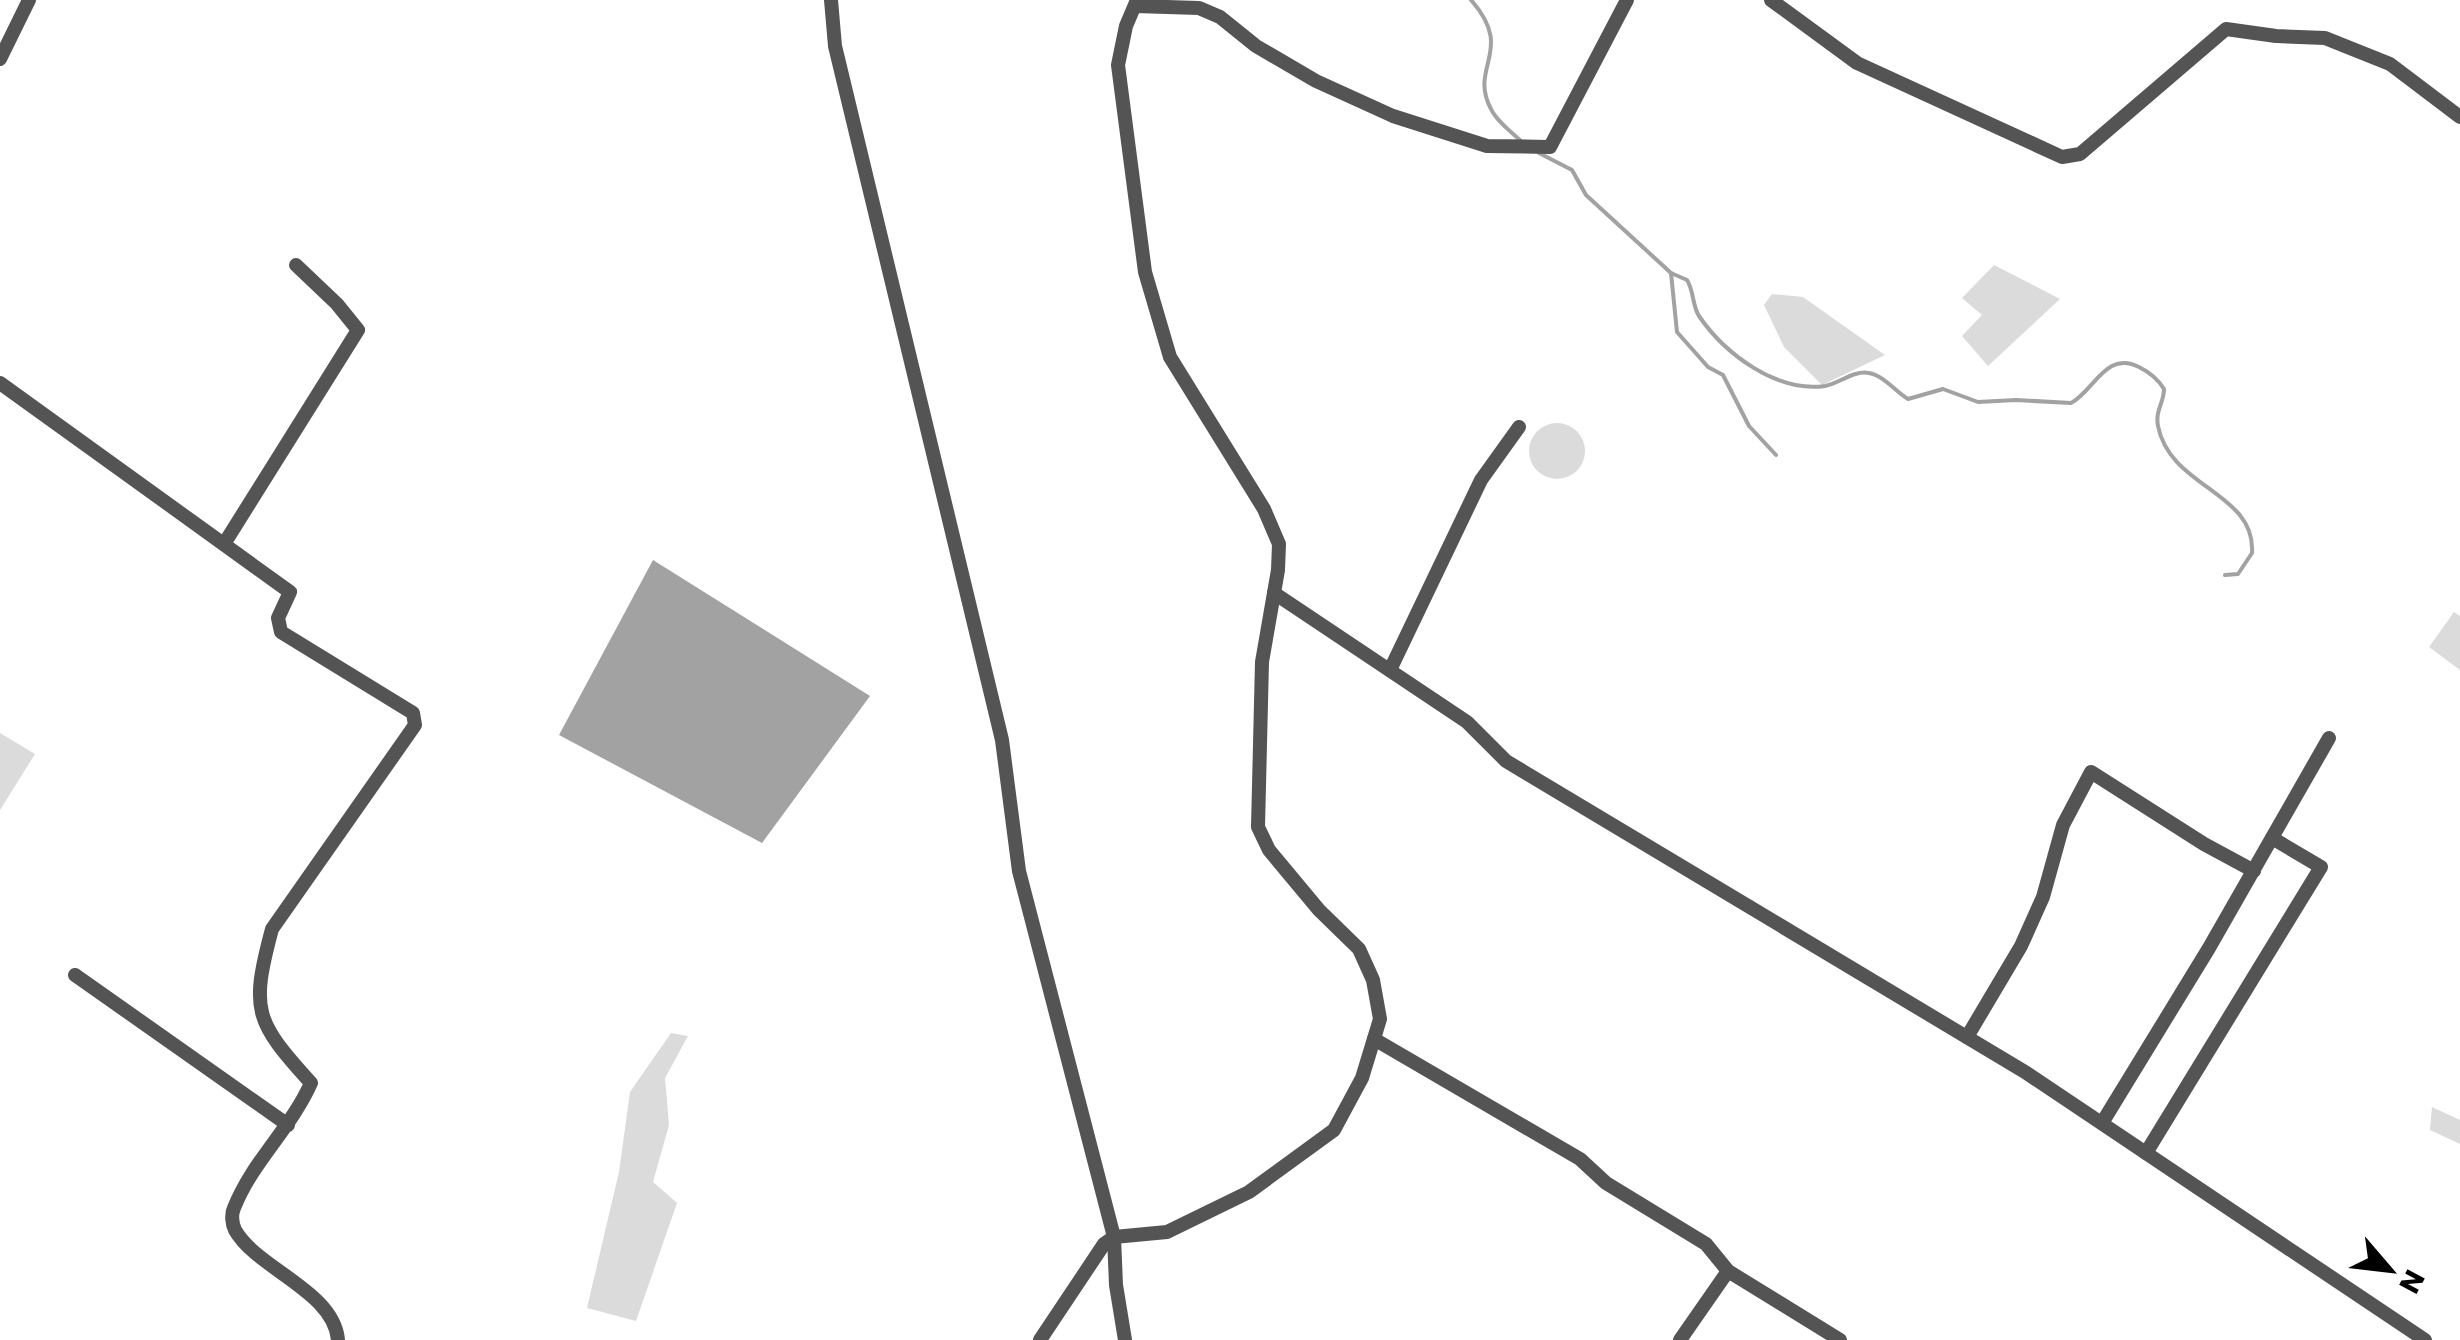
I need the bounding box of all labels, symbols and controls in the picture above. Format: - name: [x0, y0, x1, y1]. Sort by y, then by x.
- north arrow: [2340, 1220, 2440, 1320]
- text: N: [2389, 1263, 2434, 1300]

